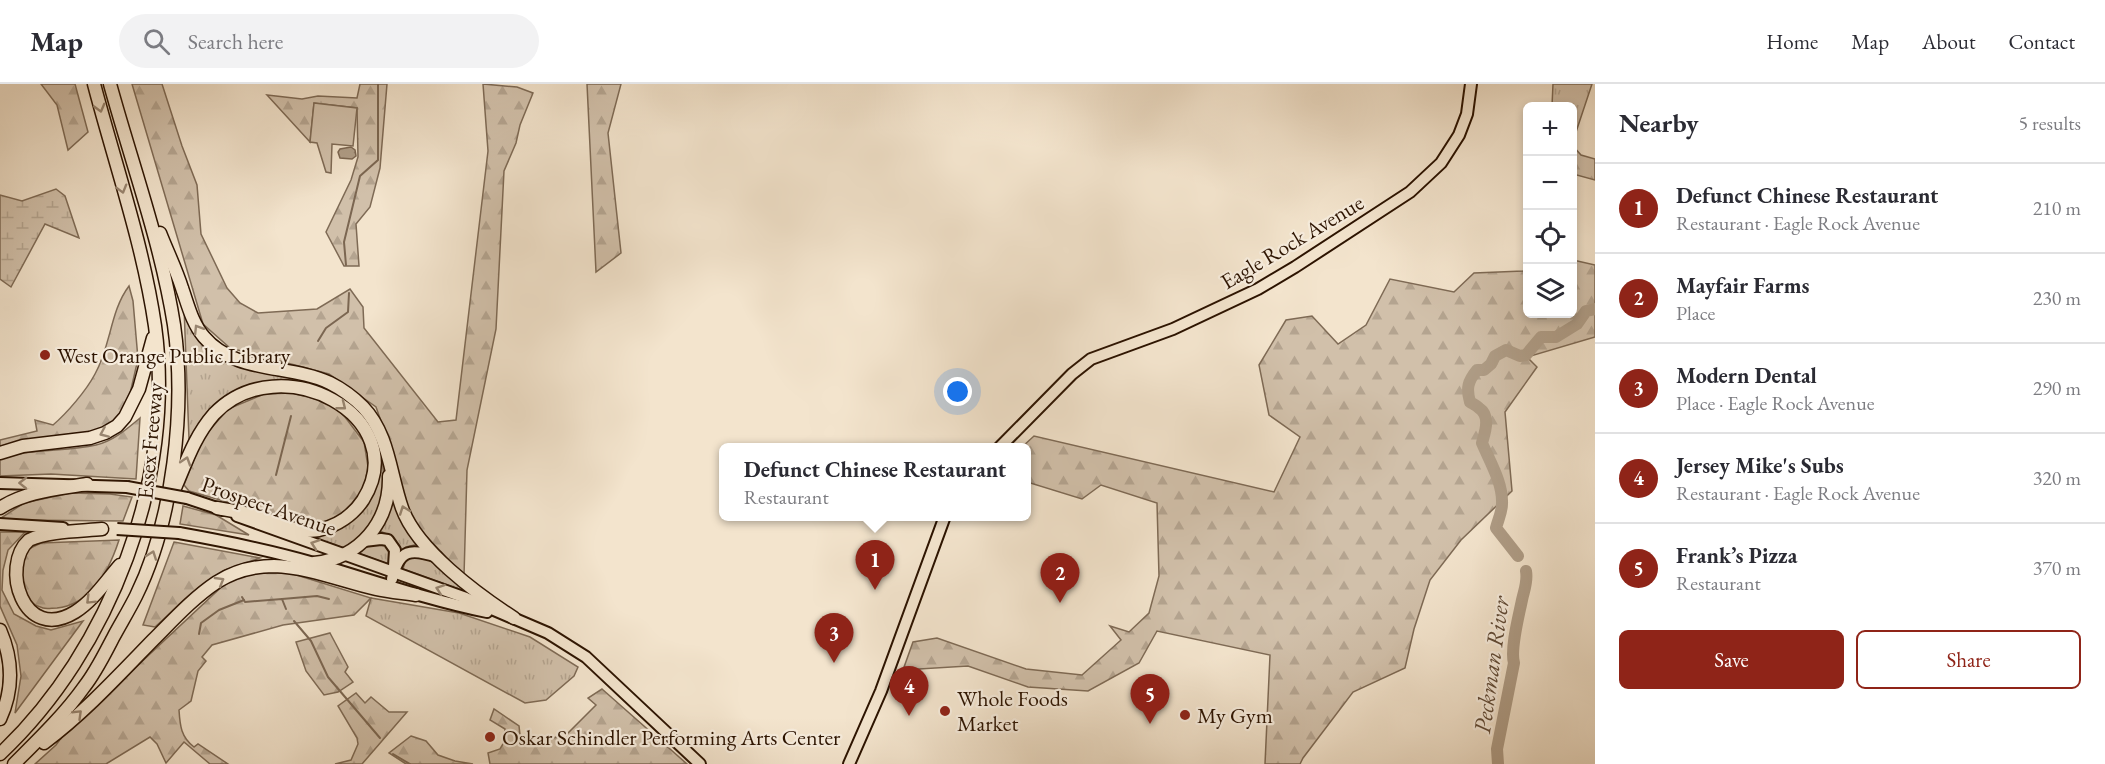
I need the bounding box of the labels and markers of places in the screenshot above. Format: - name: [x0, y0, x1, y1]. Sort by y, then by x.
- place label: West Orange Public Library: [57, 341, 291, 370]
- marker: West Orange Public Library: [38, 348, 52, 362]
- pin: 1: [856, 540, 894, 590]
- pin: 2: [1040, 554, 1080, 603]
- pin: 3: [814, 614, 854, 663]
- pin: 4: [890, 666, 928, 716]
- pin: 5: [1130, 674, 1170, 724]
- place label: Whole Foods Market: [957, 684, 1068, 738]
- place label: My Gym: [1197, 701, 1273, 730]
- marker: Whole Foods Market: [938, 704, 952, 718]
- marker: My Gym: [1178, 708, 1192, 722]
- place label: Oskar Schindler Performing Arts Center: [502, 723, 841, 752]
- marker: Oskar Schindler Performing Arts Center: [483, 730, 497, 744]

